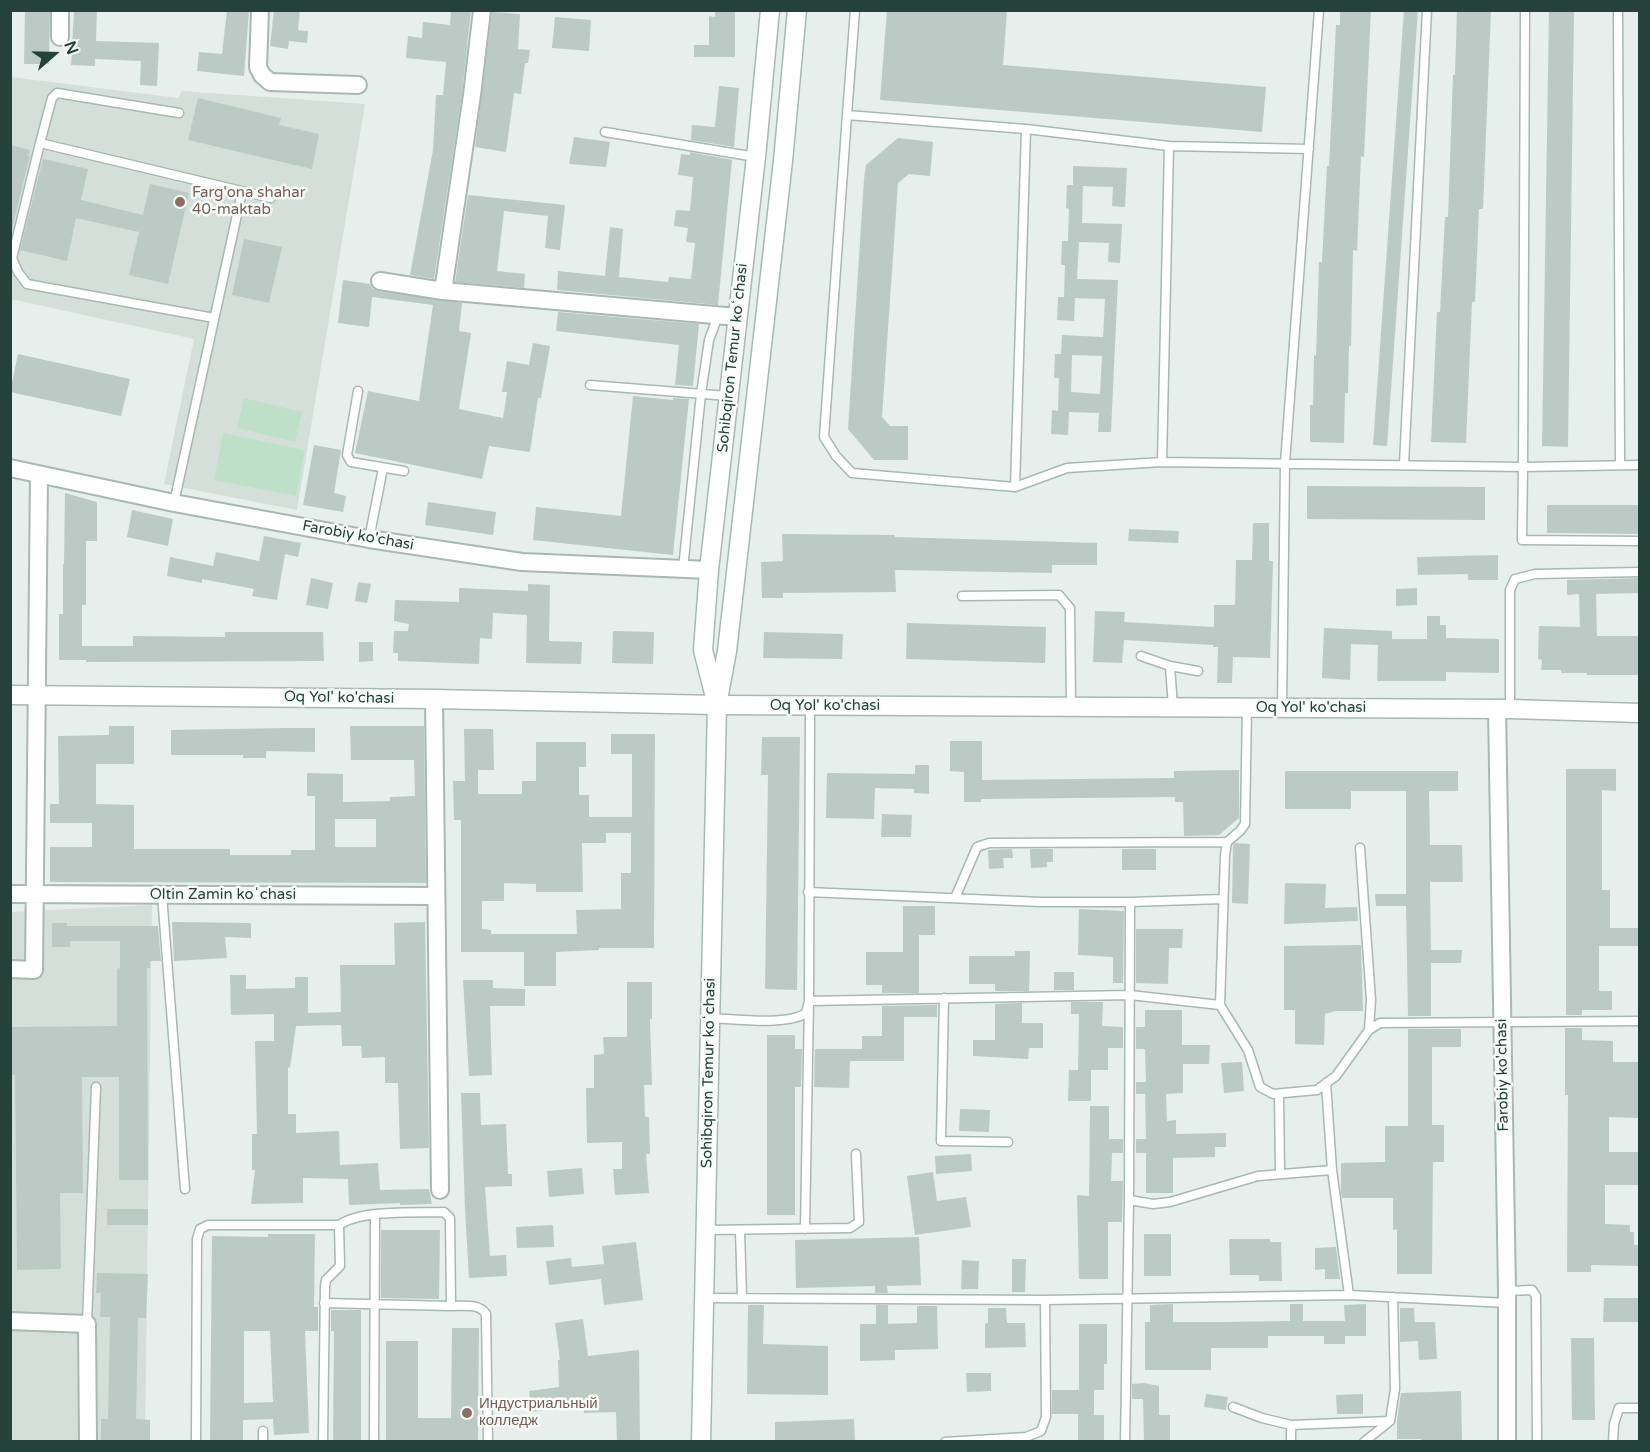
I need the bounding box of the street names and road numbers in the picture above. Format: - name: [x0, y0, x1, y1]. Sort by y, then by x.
- street label: Sohibqiron Temur koʻchasi: [714, 262, 752, 454]
- street label: Farobiy ko'chasi: [301, 517, 415, 555]
- street label: Oq Yol' ko'chasi: [284, 688, 394, 708]
- street label: Oq Yol' ko'chasi: [770, 697, 880, 715]
- street label: Oq Yol' ko'chasi: [1256, 699, 1366, 717]
- street label: Oltin Zamin koʻchasi: [150, 886, 296, 904]
- street label: Sohibqiron Temur koʻchasi: [698, 978, 720, 1168]
- street label: Farobiy ko'chasi: [1493, 1018, 1513, 1132]

